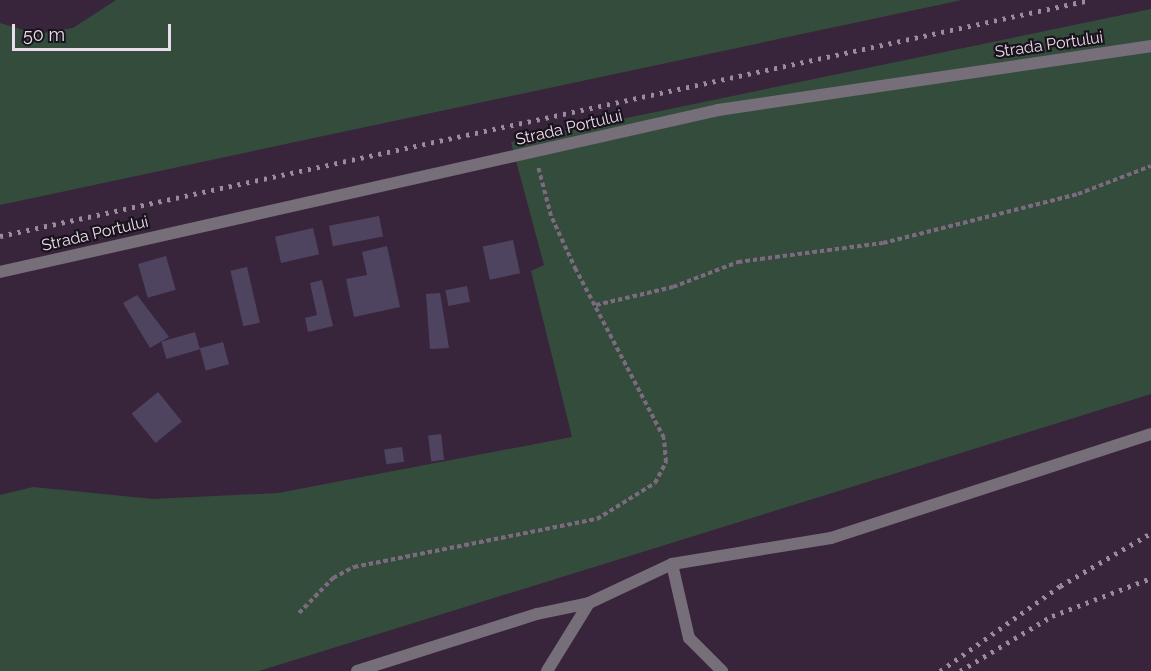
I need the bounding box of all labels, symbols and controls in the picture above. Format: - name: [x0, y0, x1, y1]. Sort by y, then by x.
- scale bar: [15, 12, 174, 50]
- text: 50 m: [23, 24, 65, 45]
- street label: Strada Portului: [994, 28, 1104, 62]
- street label: Strada Portului: [514, 106, 624, 150]
- street label: Strada Portului: [40, 212, 150, 256]

